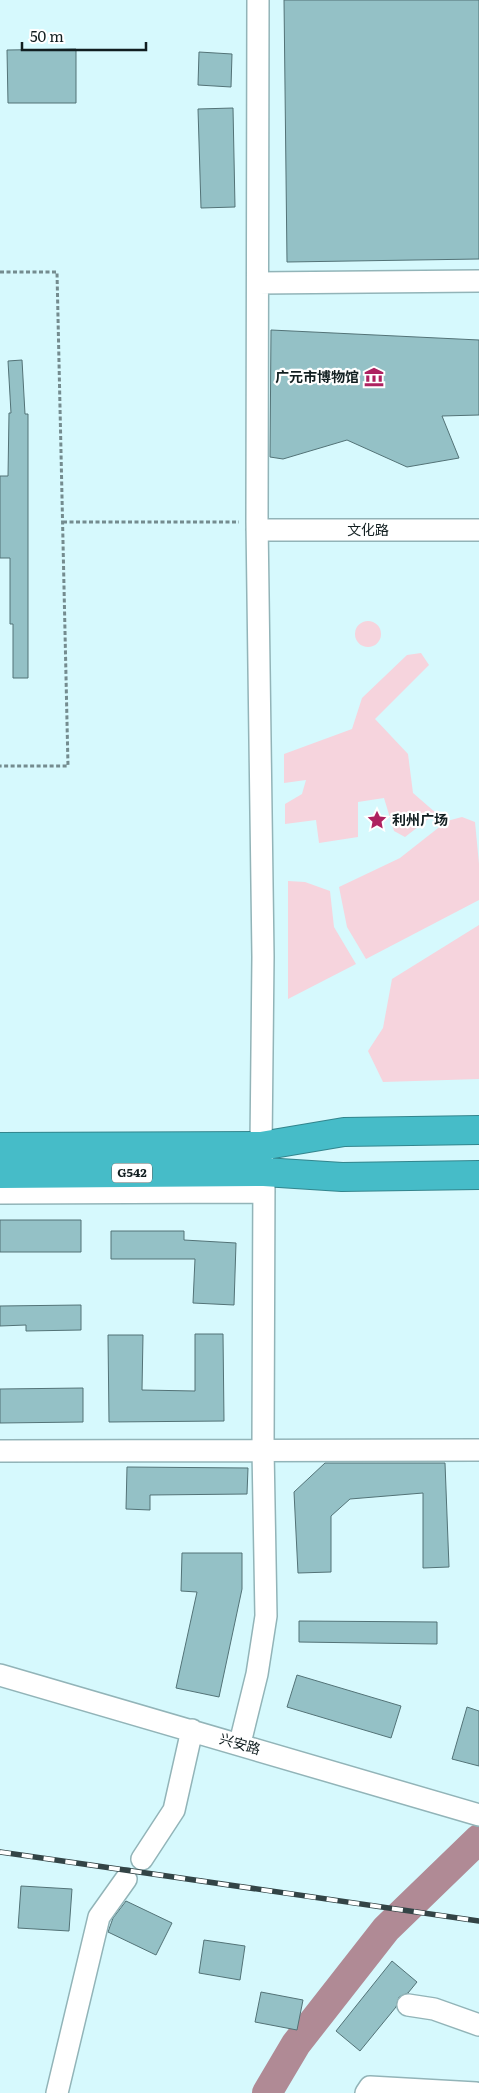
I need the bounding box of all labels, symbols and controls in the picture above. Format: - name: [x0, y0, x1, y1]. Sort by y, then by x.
- scale bar: [22, 20, 146, 52]
- text: 50 m: [30, 24, 64, 47]
- place label: 广元市博物馆: [275, 366, 359, 386]
- museum icon: 广元市博物馆: [363, 366, 385, 388]
- street label: 文化路: [347, 519, 389, 539]
- place icon: 利州广场: [366, 809, 388, 831]
- place label: 利州广场: [392, 809, 448, 829]
- road number: G542: [112, 1164, 152, 1182]
- street label: 兴安路: [217, 1728, 263, 1758]

